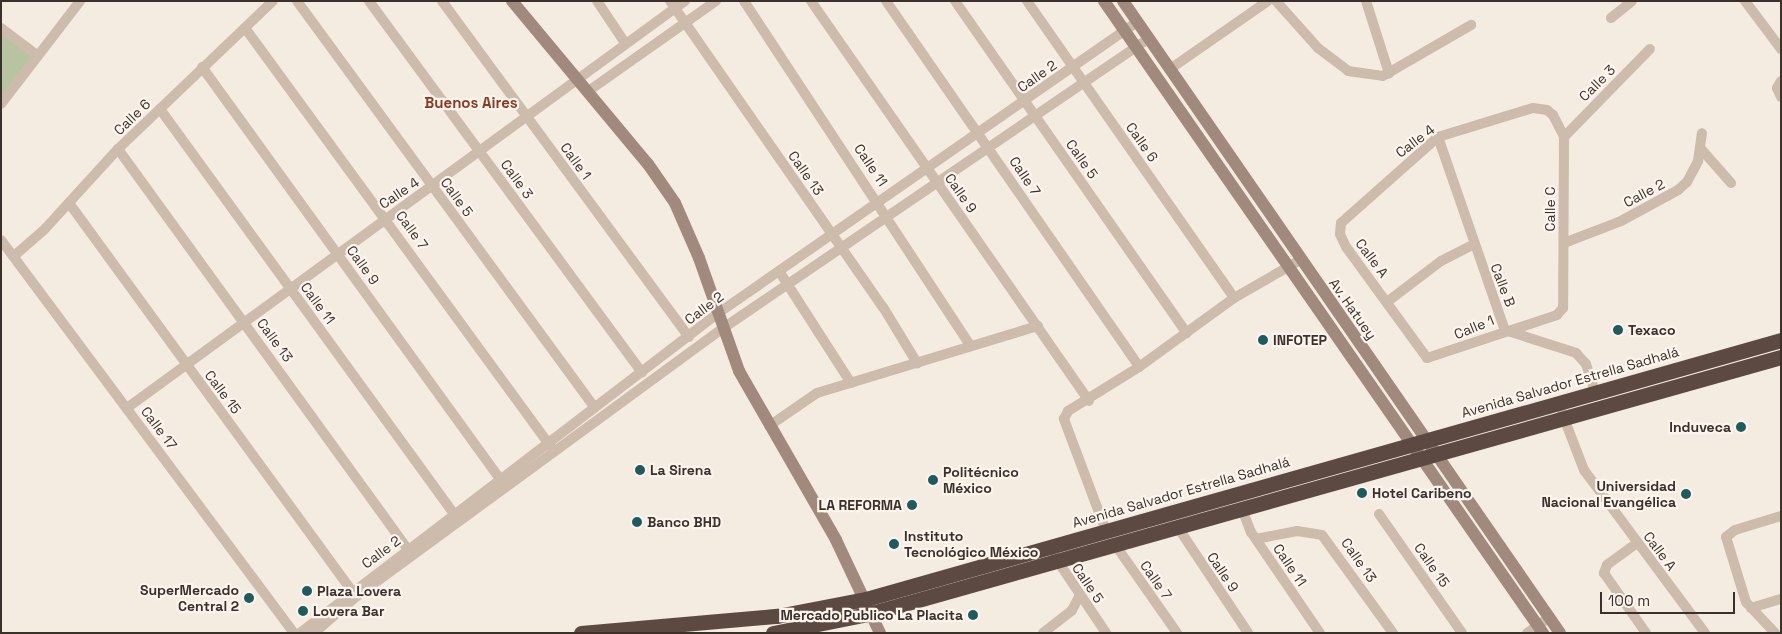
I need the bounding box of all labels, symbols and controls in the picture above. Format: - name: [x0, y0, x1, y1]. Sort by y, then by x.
- street label: Calle 2: [1014, 56, 1060, 96]
- street label: Calle 3: [1575, 61, 1619, 105]
- district label: Buenos Aires: [424, 94, 518, 112]
- street label: Calle 6: [110, 96, 154, 138]
- street label: Calle 6: [1122, 119, 1162, 165]
- street label: Calle 4: [1392, 121, 1438, 161]
- street label: Calle 5: [1062, 136, 1102, 182]
- street label: Calle 1: [557, 139, 595, 183]
- street label: Calle 11: [851, 141, 891, 189]
- street label: Calle 13: [785, 148, 827, 198]
- street label: Calle 7: [1006, 153, 1044, 199]
- street label: Calle 3: [497, 156, 537, 202]
- street label: Calle 9: [941, 170, 981, 216]
- street label: Calle 4: [376, 174, 422, 212]
- street label: Calle 5: [437, 174, 477, 220]
- street label: Calle 2: [1621, 175, 1667, 211]
- street label: Calle C: [1542, 187, 1558, 231]
- street label: Calle 7: [392, 207, 432, 253]
- street label: Calle A: [1352, 235, 1392, 281]
- street label: Calle 9: [343, 242, 383, 288]
- street label: Calle B: [1487, 261, 1519, 309]
- street label: Av. Hatuey: [1326, 275, 1380, 343]
- street label: Calle 11: [297, 279, 339, 327]
- street label: Calle 2: [681, 288, 727, 328]
- street label: Calle 1: [1452, 311, 1496, 343]
- street label: Calle 13: [253, 315, 297, 365]
- place label: Texaco: [1628, 322, 1675, 338]
- marker: Texaco: [1612, 324, 1624, 336]
- place label: INFOTEP: [1273, 332, 1327, 348]
- marker: INFOTEP: [1257, 334, 1269, 346]
- street label: Avenida Salvador Estrella Sadhalá: [1459, 343, 1681, 421]
- street label: Calle 15: [201, 367, 245, 417]
- street label: Calle 17: [137, 403, 181, 453]
- place label: Induveca: [1669, 419, 1731, 435]
- marker: Induveca: [1735, 421, 1747, 433]
- street label: Avenida Salvador Estrella Sadhalá: [1070, 453, 1292, 531]
- place label: La Sirena: [650, 462, 712, 478]
- marker: La Sirena: [634, 464, 646, 476]
- place label: Politécnico México: [943, 464, 1019, 497]
- marker: Politécnico México: [927, 474, 939, 486]
- place label: Universidad Nacional Evangélica: [1541, 478, 1676, 511]
- place label: Hotel Caribeno: [1372, 485, 1472, 501]
- marker: Hotel Caribeno: [1356, 487, 1368, 499]
- marker: Universidad Nacional Evangélica: [1680, 488, 1692, 500]
- place label: LA REFORMA: [818, 497, 902, 513]
- marker: LA REFORMA: [906, 499, 918, 511]
- place label: Banco BHD: [647, 514, 721, 530]
- marker: Banco BHD: [631, 516, 643, 528]
- place label: Instituto Tecnológico México: [904, 528, 1038, 560]
- street label: Calle A: [1640, 528, 1680, 574]
- street label: Calle 2: [358, 532, 404, 572]
- street label: Calle 13: [1338, 535, 1380, 585]
- marker: Instituto Tecnológico México: [888, 538, 900, 550]
- street label: Calle 15: [1411, 540, 1453, 590]
- street label: Calle 11: [1270, 541, 1310, 589]
- street label: Calle 9: [1204, 549, 1242, 595]
- street label: Calle 7: [1137, 557, 1175, 603]
- street label: Calle 5: [1069, 560, 1107, 606]
- place label: SuperMercado Central 2: [140, 582, 239, 614]
- scale bar: [1602, 582, 1737, 614]
- place label: Plaza Lovera: [317, 583, 401, 599]
- marker: Plaza Lovera: [301, 585, 313, 597]
- text: 100 m: [1608, 591, 1650, 610]
- marker: SuperMercado Central 2: [243, 592, 255, 604]
- place label: Lovera Bar: [313, 603, 384, 619]
- marker: Lovera Bar: [297, 605, 309, 617]
- place label: Mercado Publico La Placita: [781, 607, 963, 623]
- marker: Mercado Publico La Placita: [967, 609, 979, 621]

